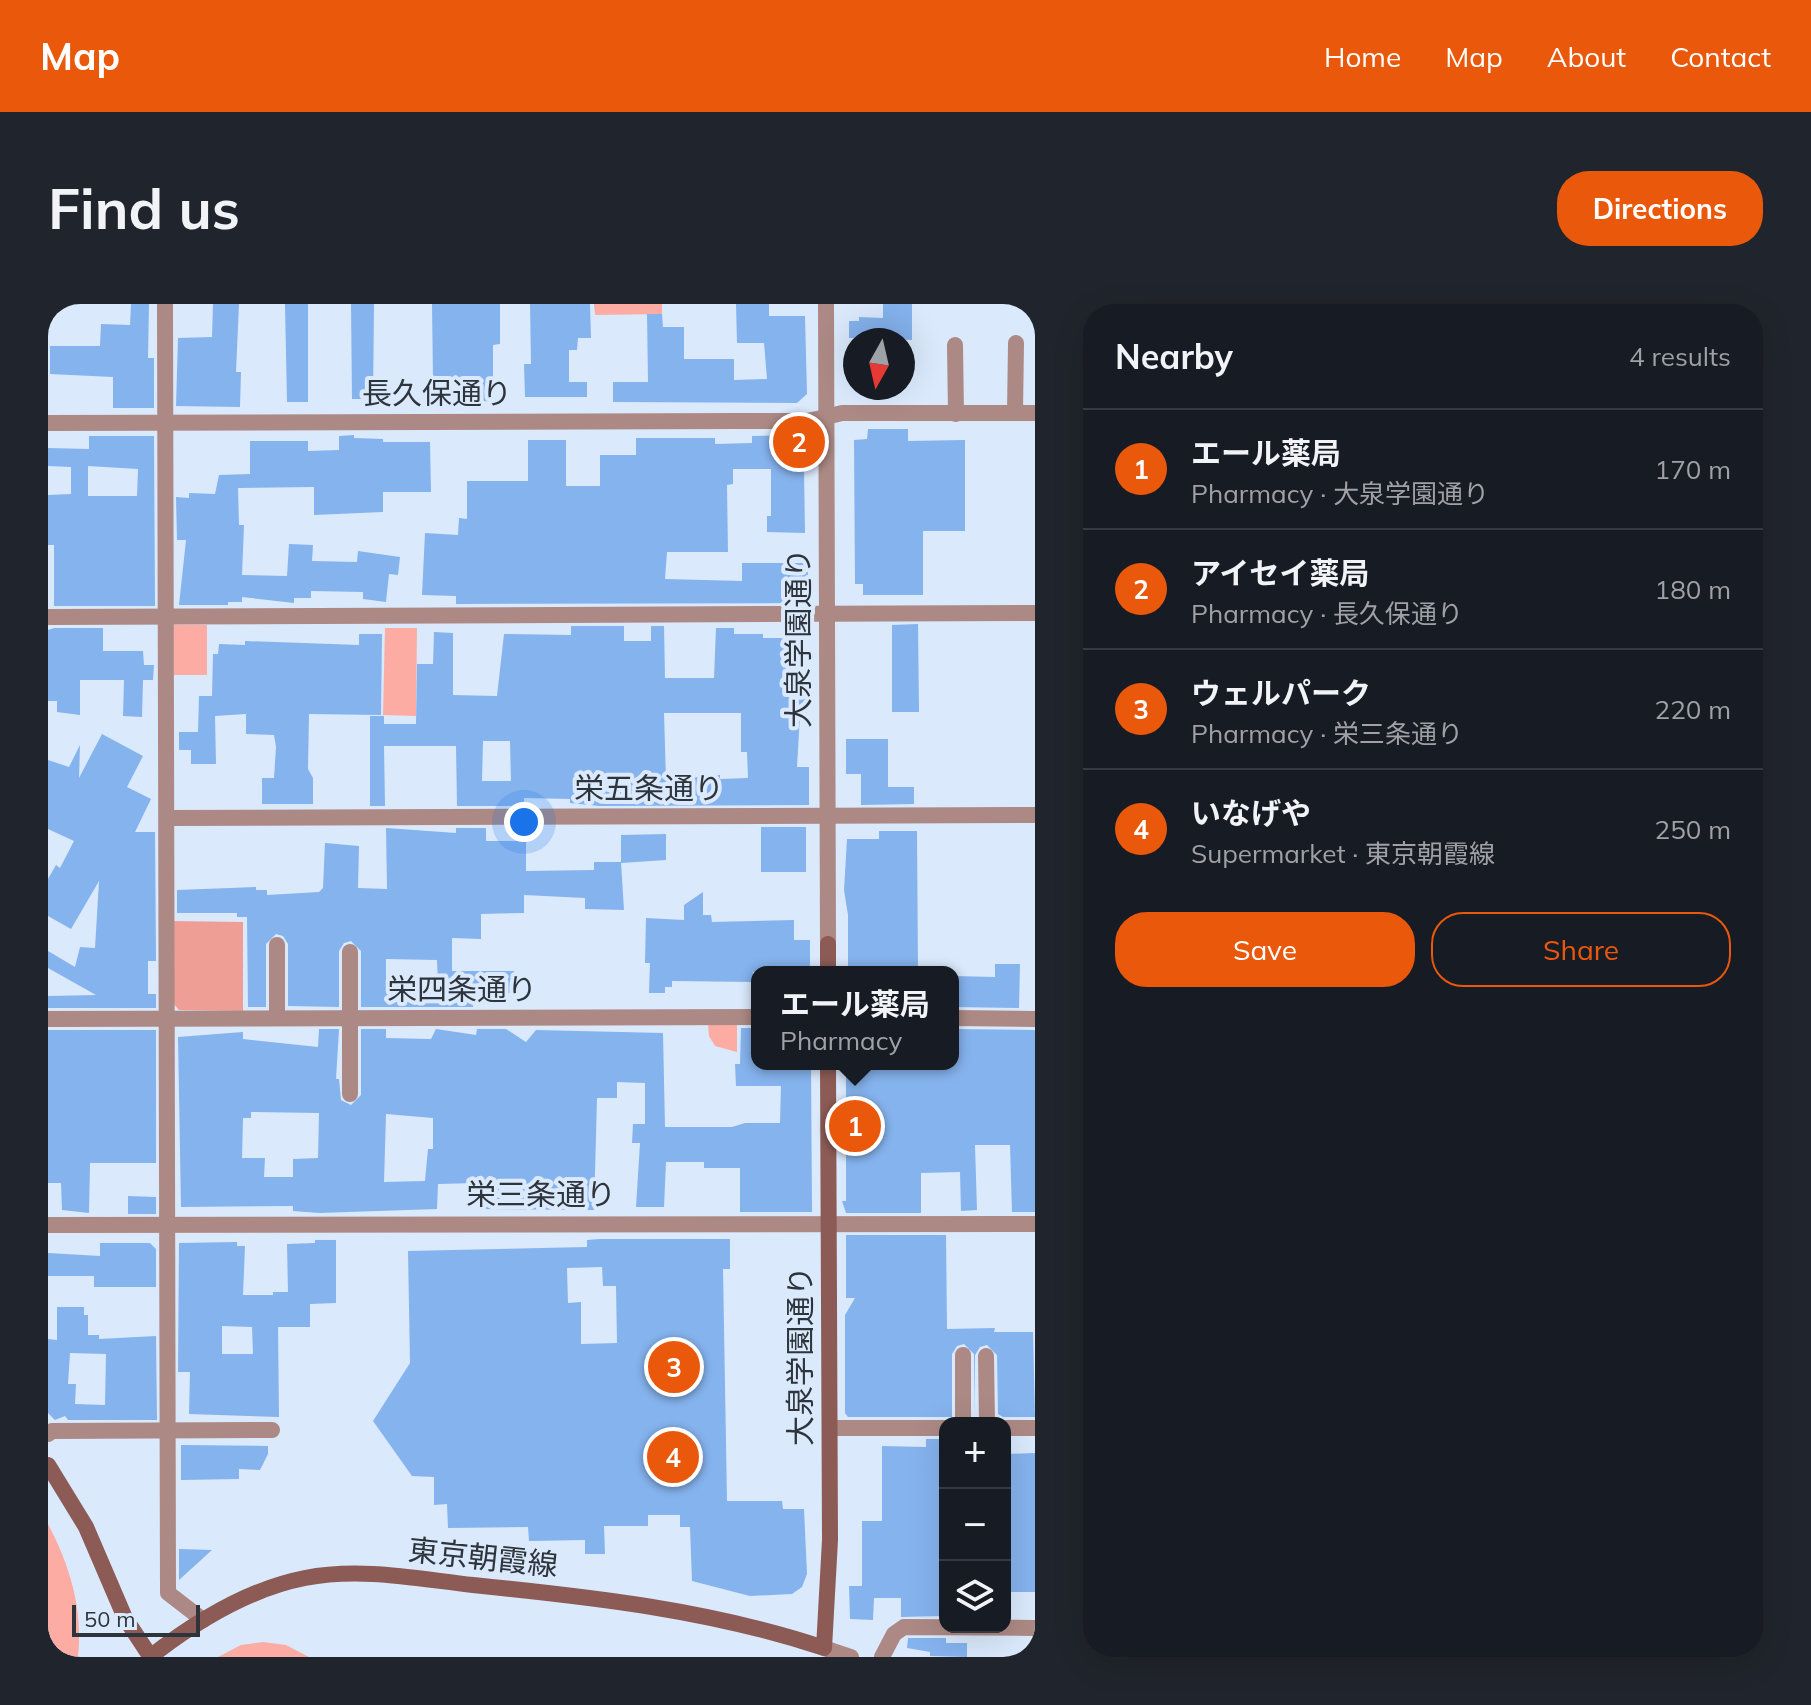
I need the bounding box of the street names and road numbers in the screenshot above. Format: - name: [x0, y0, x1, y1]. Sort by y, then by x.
- street label: 長久保通り: [362, 374, 512, 412]
- street label: 大泉学園通り: [779, 548, 817, 728]
- street label: 栄五条通り: [574, 769, 724, 807]
- street label: 栄四条通り: [387, 970, 537, 1008]
- street label: 栄三条通り: [466, 1175, 616, 1213]
- street label: 大泉学園通り: [781, 1266, 819, 1446]
- street label: 東京朝霞線: [407, 1530, 560, 1584]

